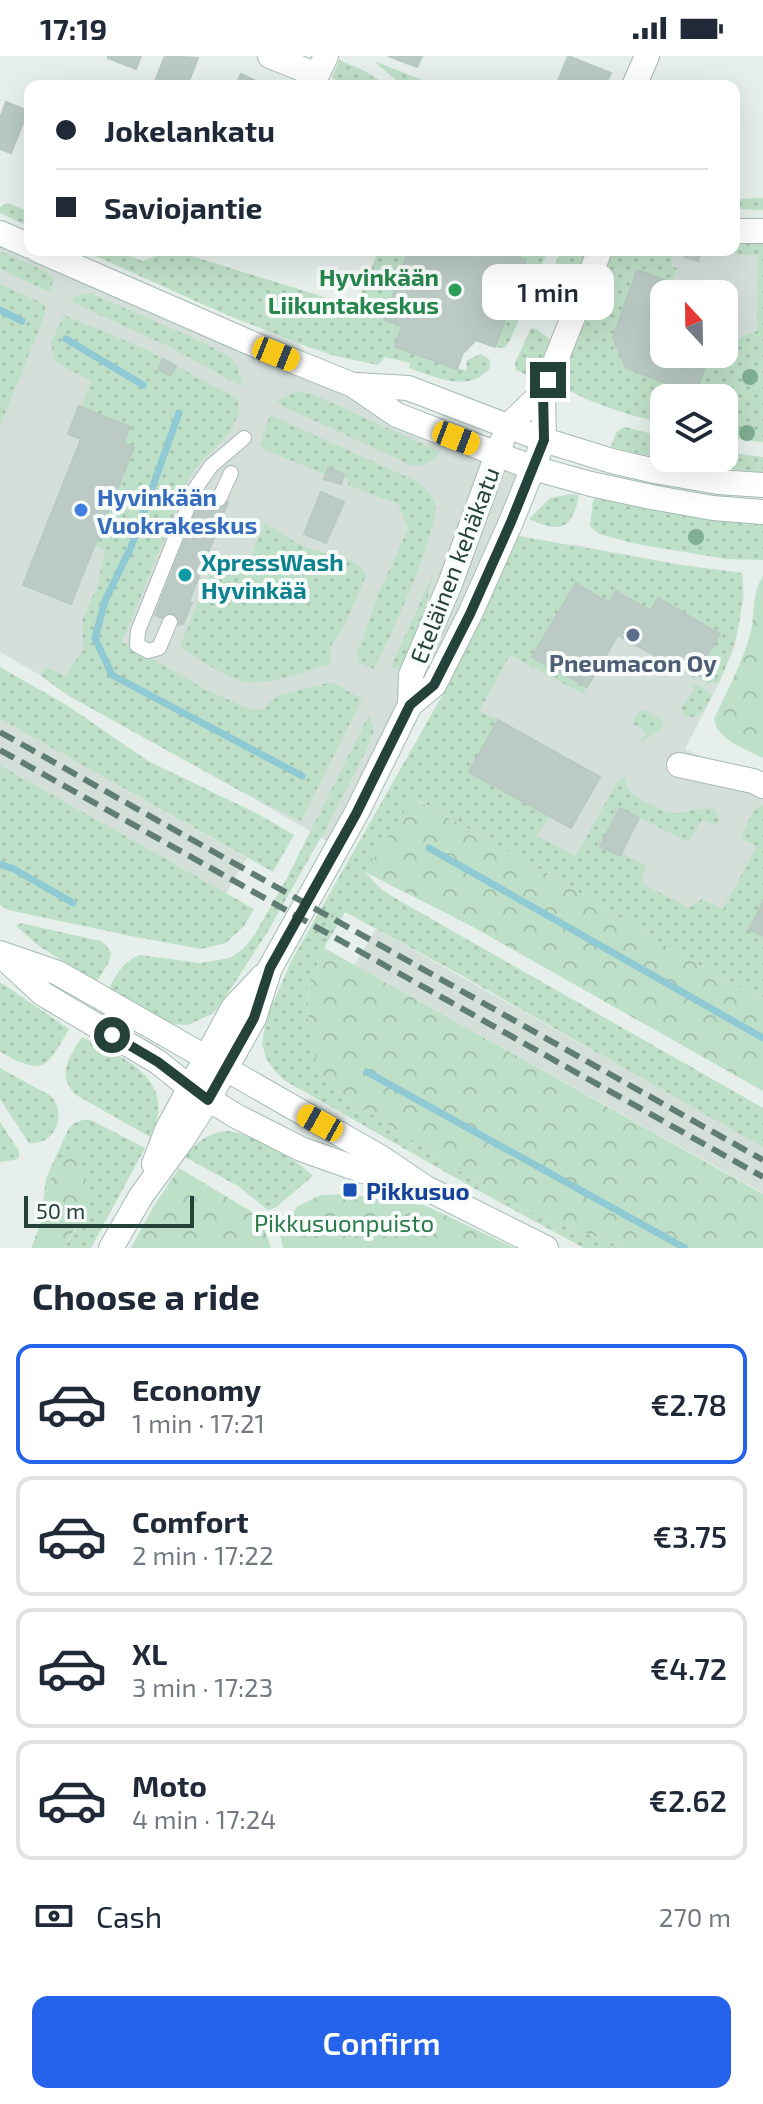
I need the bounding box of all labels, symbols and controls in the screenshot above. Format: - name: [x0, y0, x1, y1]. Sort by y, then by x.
- text: 17:19: [40, 10, 107, 46]
- text: Jokelankatu: [104, 112, 275, 148]
- text: Saviojantie: [104, 189, 262, 225]
- place label: Hyvinkään Liikuntakeskus: [268, 262, 439, 319]
- callout: 1 min: [482, 264, 614, 320]
- text: 1 min: [517, 276, 579, 307]
- north arrow: [650, 280, 738, 368]
- map controls: [650, 280, 738, 472]
- marker: Hyvinkään Liikuntakeskus: [446, 281, 464, 299]
- car: [249, 334, 303, 374]
- route end: [530, 362, 566, 398]
- button: layers: [650, 384, 738, 472]
- car: [429, 418, 483, 458]
- street label: Eteläinen kehäkatu: [403, 463, 505, 667]
- place label: Hyvinkään Vuokrakeskus: [97, 482, 257, 539]
- marker: Hyvinkään Vuokrakeskus: [72, 501, 90, 519]
- place label: XpressWash Hyvinkää: [201, 547, 344, 604]
- marker: XpressWash Hyvinkää: [176, 566, 194, 584]
- marker: Pneumacon Oy: [624, 626, 642, 644]
- place label: Pneumacon Oy: [549, 648, 717, 677]
- route start: [94, 1017, 130, 1053]
- car: [293, 1101, 347, 1145]
- place label: Pikkusuo: [366, 1176, 470, 1205]
- marker: Pikkusuo: [341, 1181, 359, 1199]
- scale bar: [24, 1192, 194, 1228]
- text: 50 m: [36, 1197, 85, 1223]
- park label: Pikkusuonpuisto: [254, 1208, 434, 1237]
- text: Choose a ride: [32, 1274, 260, 1317]
- icon: car: [36, 1368, 108, 1440]
- text: Economy: [132, 1371, 261, 1407]
- text: €2.78: [650, 1386, 727, 1422]
- text: 1 min · 17:21: [132, 1407, 265, 1438]
- icon: car: [36, 1500, 108, 1572]
- text: Comfort: [132, 1503, 249, 1539]
- text: €3.75: [653, 1518, 727, 1554]
- text: 2 min · 17:22: [132, 1539, 274, 1570]
- icon: car: [36, 1632, 108, 1704]
- text: XL: [132, 1635, 167, 1671]
- text: €4.72: [650, 1650, 727, 1686]
- text: 3 min · 17:23: [132, 1671, 273, 1702]
- icon: car: [36, 1764, 108, 1836]
- text: Moto: [132, 1767, 207, 1803]
- text: €2.62: [649, 1782, 727, 1818]
- text: 4 min · 17:24: [132, 1803, 276, 1834]
- icon: cash: [32, 1894, 76, 1938]
- text: Cash: [96, 1898, 162, 1934]
- text: 270 m: [659, 1901, 731, 1932]
- button: Confirm: [32, 1996, 731, 2088]

